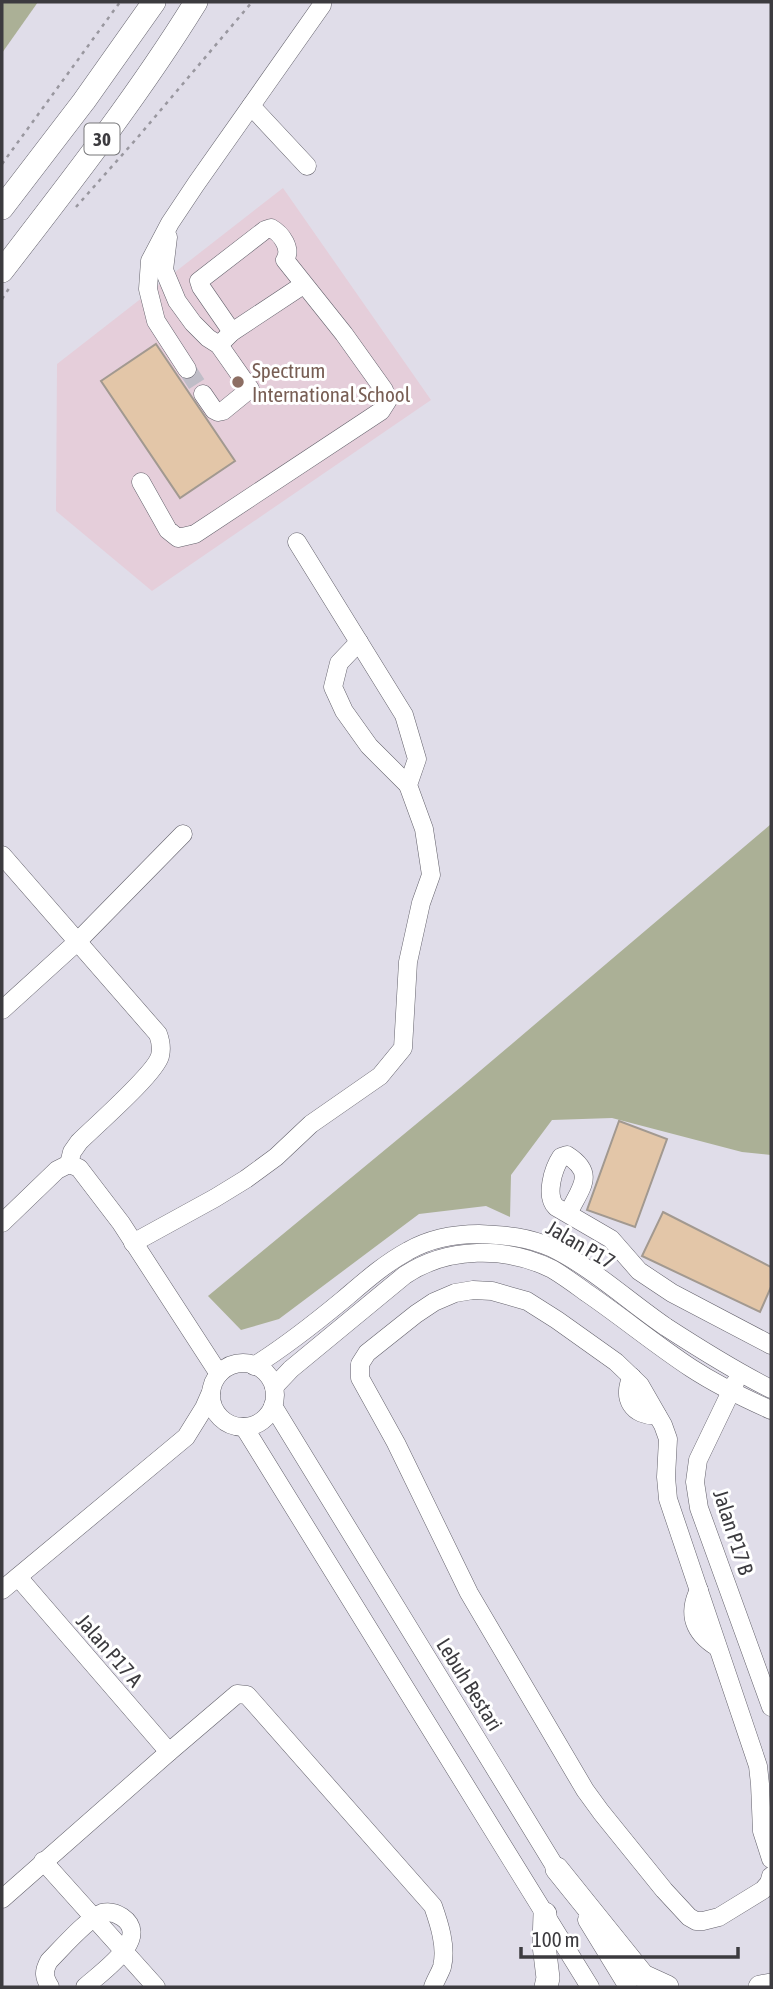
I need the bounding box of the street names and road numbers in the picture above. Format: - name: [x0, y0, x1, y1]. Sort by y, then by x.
- road number: 30: [84, 124, 119, 154]
- street label: Jalan P17: [543, 1215, 619, 1273]
- street label: Jalan P17 B: [709, 1487, 759, 1577]
- street label: Jalan P17 A: [72, 1609, 148, 1692]
- street label: Lebuh Bestari: [432, 1633, 508, 1735]

